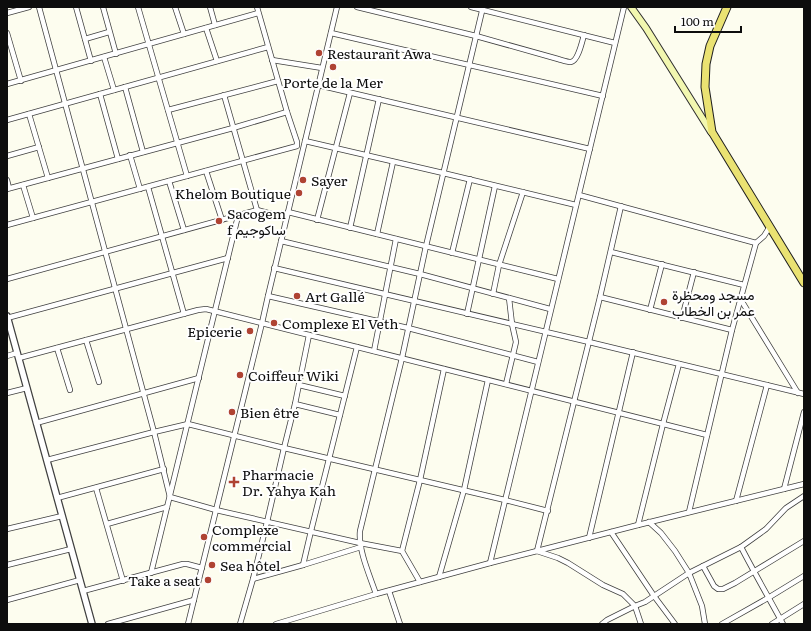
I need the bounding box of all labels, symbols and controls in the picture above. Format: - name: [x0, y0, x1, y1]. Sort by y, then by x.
- scale bar: [675, 8, 741, 34]
- text: 100 m: [681, 12, 714, 30]
- place label: Restaurant Awa: [327, 43, 432, 63]
- marker: Restaurant Awa: [314, 48, 324, 58]
- marker: Porte de la Mer: [328, 62, 338, 72]
- place label: Porte de la Mer: [283, 72, 383, 92]
- place label: Sayer: [311, 170, 348, 190]
- marker: Sayer: [298, 175, 308, 185]
- place label: Khelom Boutique: [175, 183, 291, 203]
- marker: Khelom Boutique: [294, 188, 304, 198]
- place label: Sacogem f ساكوجيم: [227, 203, 286, 239]
- marker: Sacogem f ساكوجيم: [214, 216, 224, 226]
- place label: مسجد ومحظرة عمر بن الخطاب: [672, 284, 755, 320]
- place label: Art Gallé: [305, 286, 365, 306]
- marker: Art Gallé: [292, 291, 302, 301]
- marker: مسجد ومحظرة عمر بن الخطاب: [659, 297, 669, 307]
- place label: Complexe El Veth: [282, 313, 399, 333]
- marker: Complexe El Veth: [269, 318, 279, 328]
- place label: Epicerie: [187, 321, 242, 341]
- marker: Epicerie: [245, 326, 255, 336]
- place label: Coiffeur Wiki: [248, 365, 339, 385]
- marker: Coiffeur Wiki: [235, 370, 245, 380]
- place label: Bien être: [240, 402, 299, 422]
- marker: Bien être: [227, 407, 237, 417]
- place label: Pharmacie Dr. Yahya Kah: [242, 464, 336, 500]
- marker: Pharmacie Dr. Yahya Kah: [229, 477, 239, 487]
- place label: Complexe commercial: [212, 519, 292, 555]
- marker: Complexe commercial: [199, 532, 209, 542]
- place label: Sea hôtel: [220, 555, 281, 575]
- marker: Sea hôtel: [207, 560, 217, 570]
- place label: Take a seat: [128, 570, 200, 590]
- marker: Take a seat: [203, 575, 213, 585]

